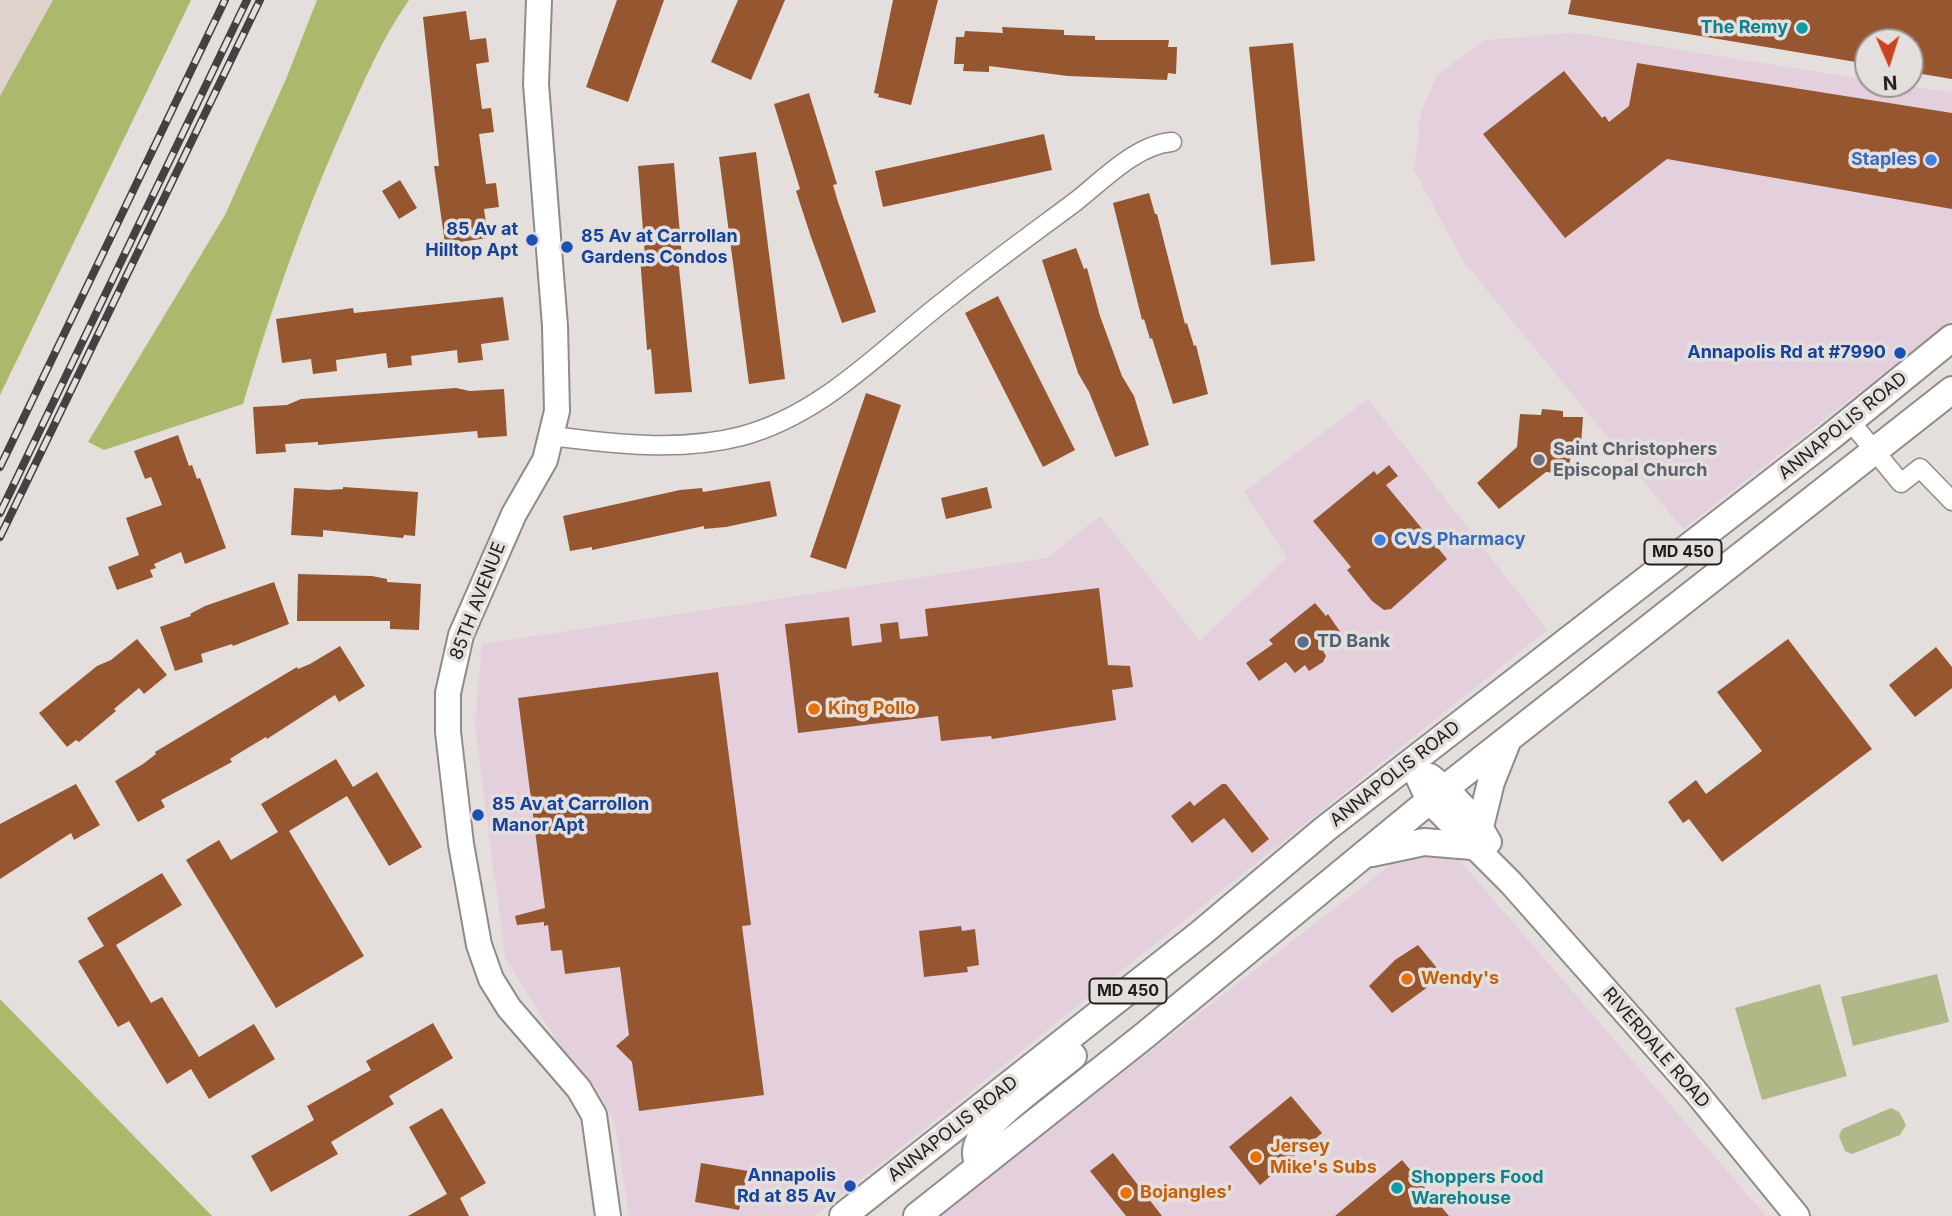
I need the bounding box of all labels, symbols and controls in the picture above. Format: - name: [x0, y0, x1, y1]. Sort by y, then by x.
- place label: The Remy: [1701, 17, 1788, 39]
- marker: The Remy: [1794, 20, 1810, 36]
- north arrow: [1854, 28, 1924, 98]
- text: N: [1882, 71, 1898, 94]
- place label: Staples: [1851, 149, 1917, 171]
- marker: Staples: [1923, 152, 1939, 168]
- place label: 85 Av at Hilltop Apt: [425, 219, 518, 262]
- place label: 85 Av at Carrollan Gardens Condos: [581, 226, 738, 268]
- marker: 85 Av at Hilltop Apt: [524, 232, 540, 248]
- marker: 85 Av at Carrollan Gardens Condos: [559, 239, 575, 255]
- place label: Annapolis Rd at #7990: [1687, 342, 1886, 364]
- marker: Annapolis Rd at #7990: [1892, 345, 1908, 361]
- street label: ANNAPOLIS ROAD: [1774, 368, 1912, 484]
- place label: Saint Christophers Episcopal Church: [1553, 439, 1717, 482]
- marker: Saint Christophers Episcopal Church: [1531, 452, 1547, 468]
- place label: CVS Pharmacy: [1394, 529, 1526, 551]
- marker: CVS Pharmacy: [1372, 532, 1388, 548]
- street label: 85TH AVENUE: [446, 539, 510, 663]
- road number: MD 450: [1644, 540, 1722, 565]
- place label: TD Bank: [1317, 631, 1390, 653]
- marker: TD Bank: [1295, 634, 1311, 650]
- place label: King Pollo: [828, 698, 916, 720]
- marker: King Pollo: [806, 701, 822, 717]
- street label: ANNAPOLIS ROAD: [1326, 717, 1464, 831]
- place label: 85 Av at Carrollon Manor Apt: [492, 794, 649, 836]
- marker: 85 Av at Carrollon Manor Apt: [470, 807, 486, 823]
- place label: Wendy's: [1421, 968, 1499, 990]
- marker: Wendy's: [1399, 971, 1415, 987]
- road number: MD 450: [1090, 979, 1166, 1004]
- street label: RIVERDALE ROAD: [1598, 983, 1714, 1113]
- street label: ANNAPOLIS ROAD: [884, 1072, 1022, 1186]
- place label: Jersey Mike's Subs: [1270, 1136, 1377, 1178]
- marker: Jersey Mike's Subs: [1248, 1149, 1264, 1165]
- place label: Annapolis Rd at 85 Av: [737, 1165, 836, 1208]
- place label: Shoppers Food Warehouse: [1411, 1167, 1544, 1210]
- marker: Annapolis Rd at 85 Av: [842, 1178, 858, 1194]
- marker: Shoppers Food Warehouse: [1389, 1180, 1405, 1196]
- place label: Bojangles': [1140, 1182, 1232, 1204]
- marker: Bojangles': [1118, 1185, 1134, 1201]

